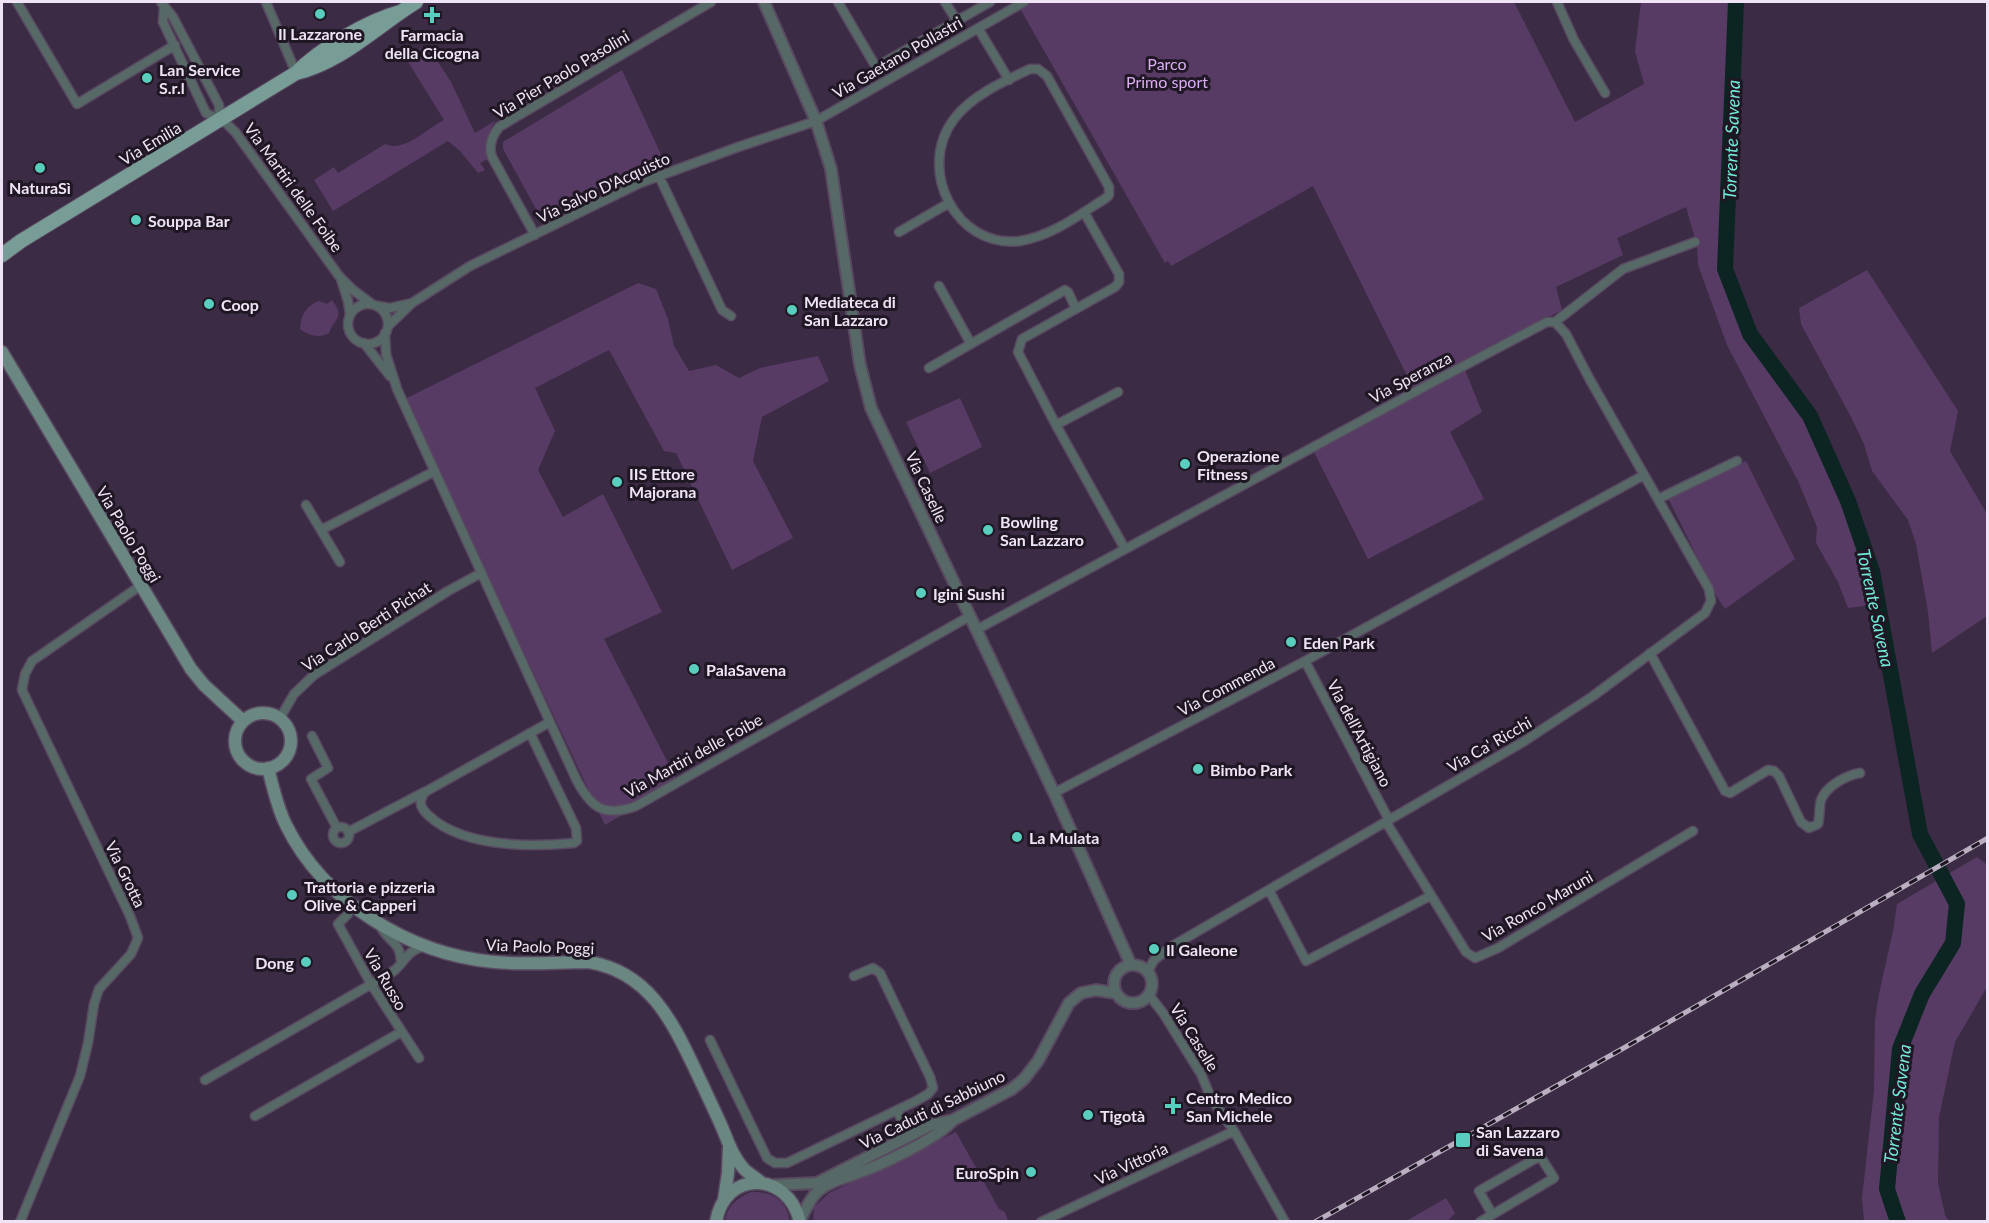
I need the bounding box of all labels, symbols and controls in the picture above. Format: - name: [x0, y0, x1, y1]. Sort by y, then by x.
- marker: Il Lazzarone: [313, 7, 327, 21]
- marker: Farmacia della Cicogna: [425, 8, 439, 22]
- street label: Via Gaetano Pollastri: [829, 12, 965, 102]
- place label: Il Lazzarone: [278, 24, 363, 43]
- place label: Farmacia della Cicogna: [385, 25, 479, 62]
- street label: Via Pier Paolo Pasolini: [490, 26, 632, 122]
- park label: Parco Primo sport: [1126, 54, 1208, 91]
- place label: Lan Service S.r.l: [159, 60, 241, 97]
- marker: Lan Service S.r.l: [140, 71, 154, 85]
- water label: Torrente Savena: [1718, 79, 1744, 201]
- street label: Via Emilia: [116, 117, 184, 169]
- street label: Via Martiri delle Foibe: [241, 119, 347, 255]
- street label: Via Salvo D'Acquisto: [534, 148, 672, 226]
- marker: NaturaSì: [33, 161, 47, 175]
- place label: NaturaSì: [9, 178, 71, 197]
- place label: Souppa Bar: [148, 211, 230, 230]
- marker: Souppa Bar: [129, 213, 143, 227]
- place label: Mediateca di San Lazzaro: [804, 292, 896, 329]
- place label: Coop: [221, 295, 259, 314]
- marker: Coop: [202, 297, 216, 311]
- marker: Mediateca di San Lazzaro: [785, 303, 799, 317]
- street label: Via Speranza: [1366, 347, 1454, 407]
- place label: Operazione Fitness: [1197, 446, 1280, 483]
- street label: Via Caselle: [902, 448, 952, 526]
- marker: Operazione Fitness: [1178, 457, 1192, 471]
- place label: IIS Ettore Majorana: [629, 464, 696, 501]
- marker: IIS Ettore Majorana: [610, 475, 624, 489]
- street label: Via Paolo Poggi: [93, 483, 165, 585]
- place label: Bowling San Lazzaro: [1000, 512, 1084, 549]
- marker: Bowling San Lazzaro: [981, 523, 995, 537]
- water label: Torrente Savena: [1853, 547, 1899, 669]
- street label: Via Carlo Berti Pichat: [298, 577, 434, 675]
- place label: Igini Sushi: [933, 584, 1005, 603]
- marker: Igini Sushi: [914, 586, 928, 600]
- place label: Eden Park: [1303, 633, 1375, 652]
- marker: Eden Park: [1284, 635, 1298, 649]
- street label: Via Commenda: [1174, 653, 1278, 719]
- place label: PalaSavena: [706, 660, 786, 679]
- marker: PalaSavena: [687, 662, 701, 676]
- street label: Via dell'Artigiano: [1324, 676, 1396, 790]
- street label: Via Martiri delle Foibe: [621, 709, 765, 801]
- street label: Via Ca' Ricchi: [1443, 712, 1535, 776]
- place label: Bimbo Park: [1210, 760, 1293, 779]
- marker: Bimbo Park: [1191, 762, 1205, 776]
- place label: La Mulata: [1029, 828, 1099, 847]
- marker: La Mulata: [1010, 830, 1024, 844]
- street label: Via Grotta: [102, 838, 150, 910]
- street label: Via Ronco Maruni: [1478, 867, 1596, 945]
- place label: Trattoria e pizzeria Olive & Capperi: [304, 877, 435, 914]
- marker: Trattoria e pizzeria Olive & Capperi: [285, 888, 299, 902]
- street label: Via Paolo Poggi: [485, 935, 595, 957]
- place label: Il Galeone: [1166, 940, 1238, 959]
- marker: Il Galeone: [1147, 942, 1161, 956]
- street label: Via Russo: [361, 945, 411, 1013]
- place label: Dong: [255, 953, 295, 972]
- marker: Dong: [299, 955, 313, 969]
- street label: Via Caselle: [1167, 999, 1223, 1075]
- water label: Torrente Savena: [1879, 1043, 1915, 1165]
- street label: Via Caduti di Sabbiuno: [856, 1066, 1008, 1152]
- place label: Centro Medico San Michele: [1186, 1088, 1292, 1125]
- marker: Centro Medico San Michele: [1164, 1097, 1182, 1115]
- place label: Tigotà: [1100, 1106, 1145, 1125]
- marker: Tigotà: [1081, 1108, 1095, 1122]
- place label: San Lazzaro di Savena: [1476, 1122, 1560, 1159]
- marker: San Lazzaro di Savena: [1454, 1131, 1472, 1149]
- street label: Via Vittoria: [1091, 1138, 1171, 1188]
- place label: EuroSpin: [956, 1163, 1019, 1182]
- marker: EuroSpin: [1024, 1165, 1038, 1179]

